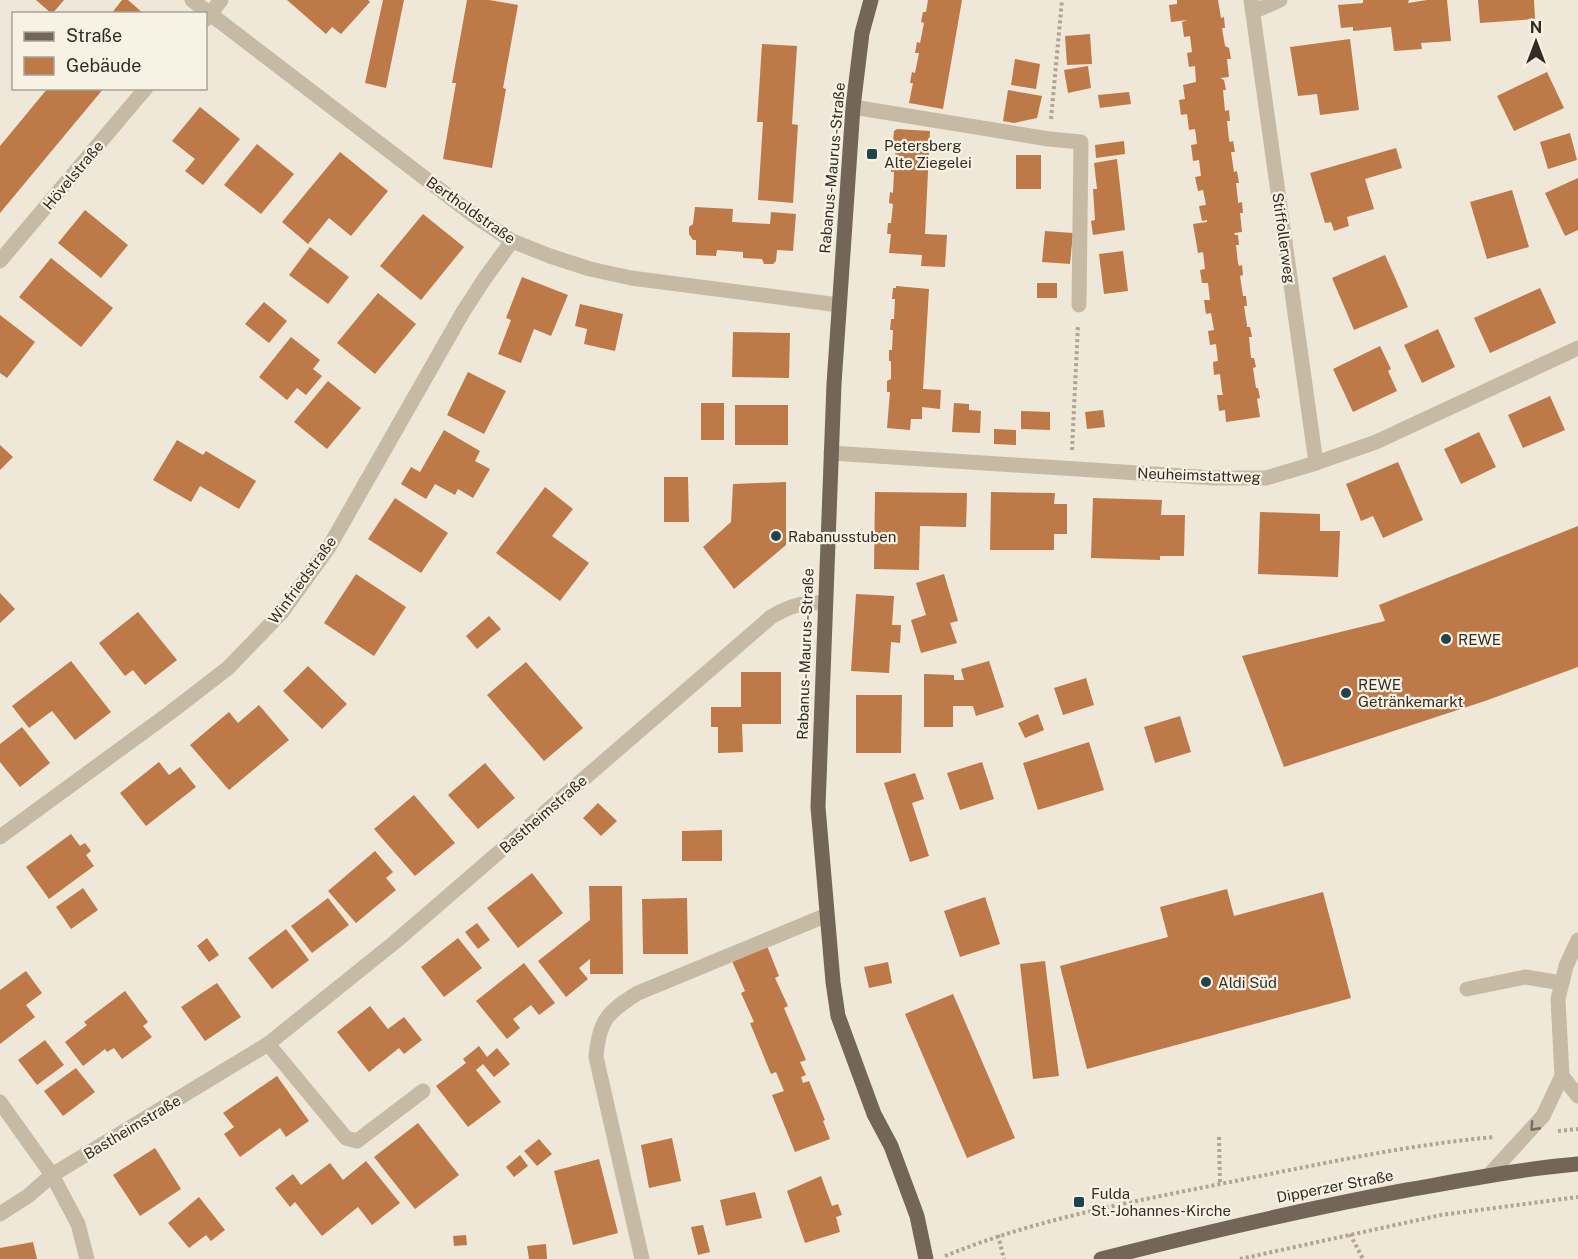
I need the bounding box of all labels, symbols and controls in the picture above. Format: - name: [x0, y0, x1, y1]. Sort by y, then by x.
- legend: [12, 12, 207, 90]
- north arrow: [1506, 12, 1566, 72]
- text: N: [1530, 18, 1542, 37]
- text: Straße: [66, 25, 122, 46]
- text: Gebäude: [66, 55, 141, 76]
- street label: Rabanus-Maurus-Straße: [816, 82, 848, 254]
- street label: Hövelstraße: [39, 137, 107, 213]
- place label: Petersberg Alte Ziegelei: [884, 137, 972, 171]
- marker: Petersberg Alte Ziegelei: [865, 147, 879, 161]
- street label: Bertholdstraße: [423, 173, 519, 247]
- street label: Stiffollerweg: [1269, 191, 1299, 285]
- street label: Neuheimstattweg: [1137, 464, 1261, 486]
- place label: Rabanusstuben: [788, 528, 896, 545]
- marker: Rabanusstuben: [769, 529, 783, 543]
- street label: Winfriedstraße: [265, 533, 339, 627]
- street label: Rabanus-Maurus-Straße: [794, 568, 816, 740]
- place label: REWE: [1458, 631, 1501, 648]
- marker: REWE: [1439, 632, 1453, 646]
- place label: REWE Getränkemarkt: [1358, 676, 1463, 710]
- marker: REWE Getränkemarkt: [1339, 686, 1353, 700]
- street label: Bastheimstraße: [496, 772, 590, 856]
- place label: Aldi Süd: [1218, 974, 1277, 991]
- marker: Aldi Süd: [1199, 975, 1213, 989]
- street label: Bastheimstraße: [81, 1091, 183, 1163]
- one-way arrow: [1530, 1120, 1541, 1130]
- street label: Dipperzer Straße: [1275, 1166, 1395, 1206]
- place label: Fulda St.-Johannes-Kirche: [1091, 1185, 1231, 1219]
- marker: Fulda St.-Johannes-Kirche: [1072, 1195, 1086, 1209]

